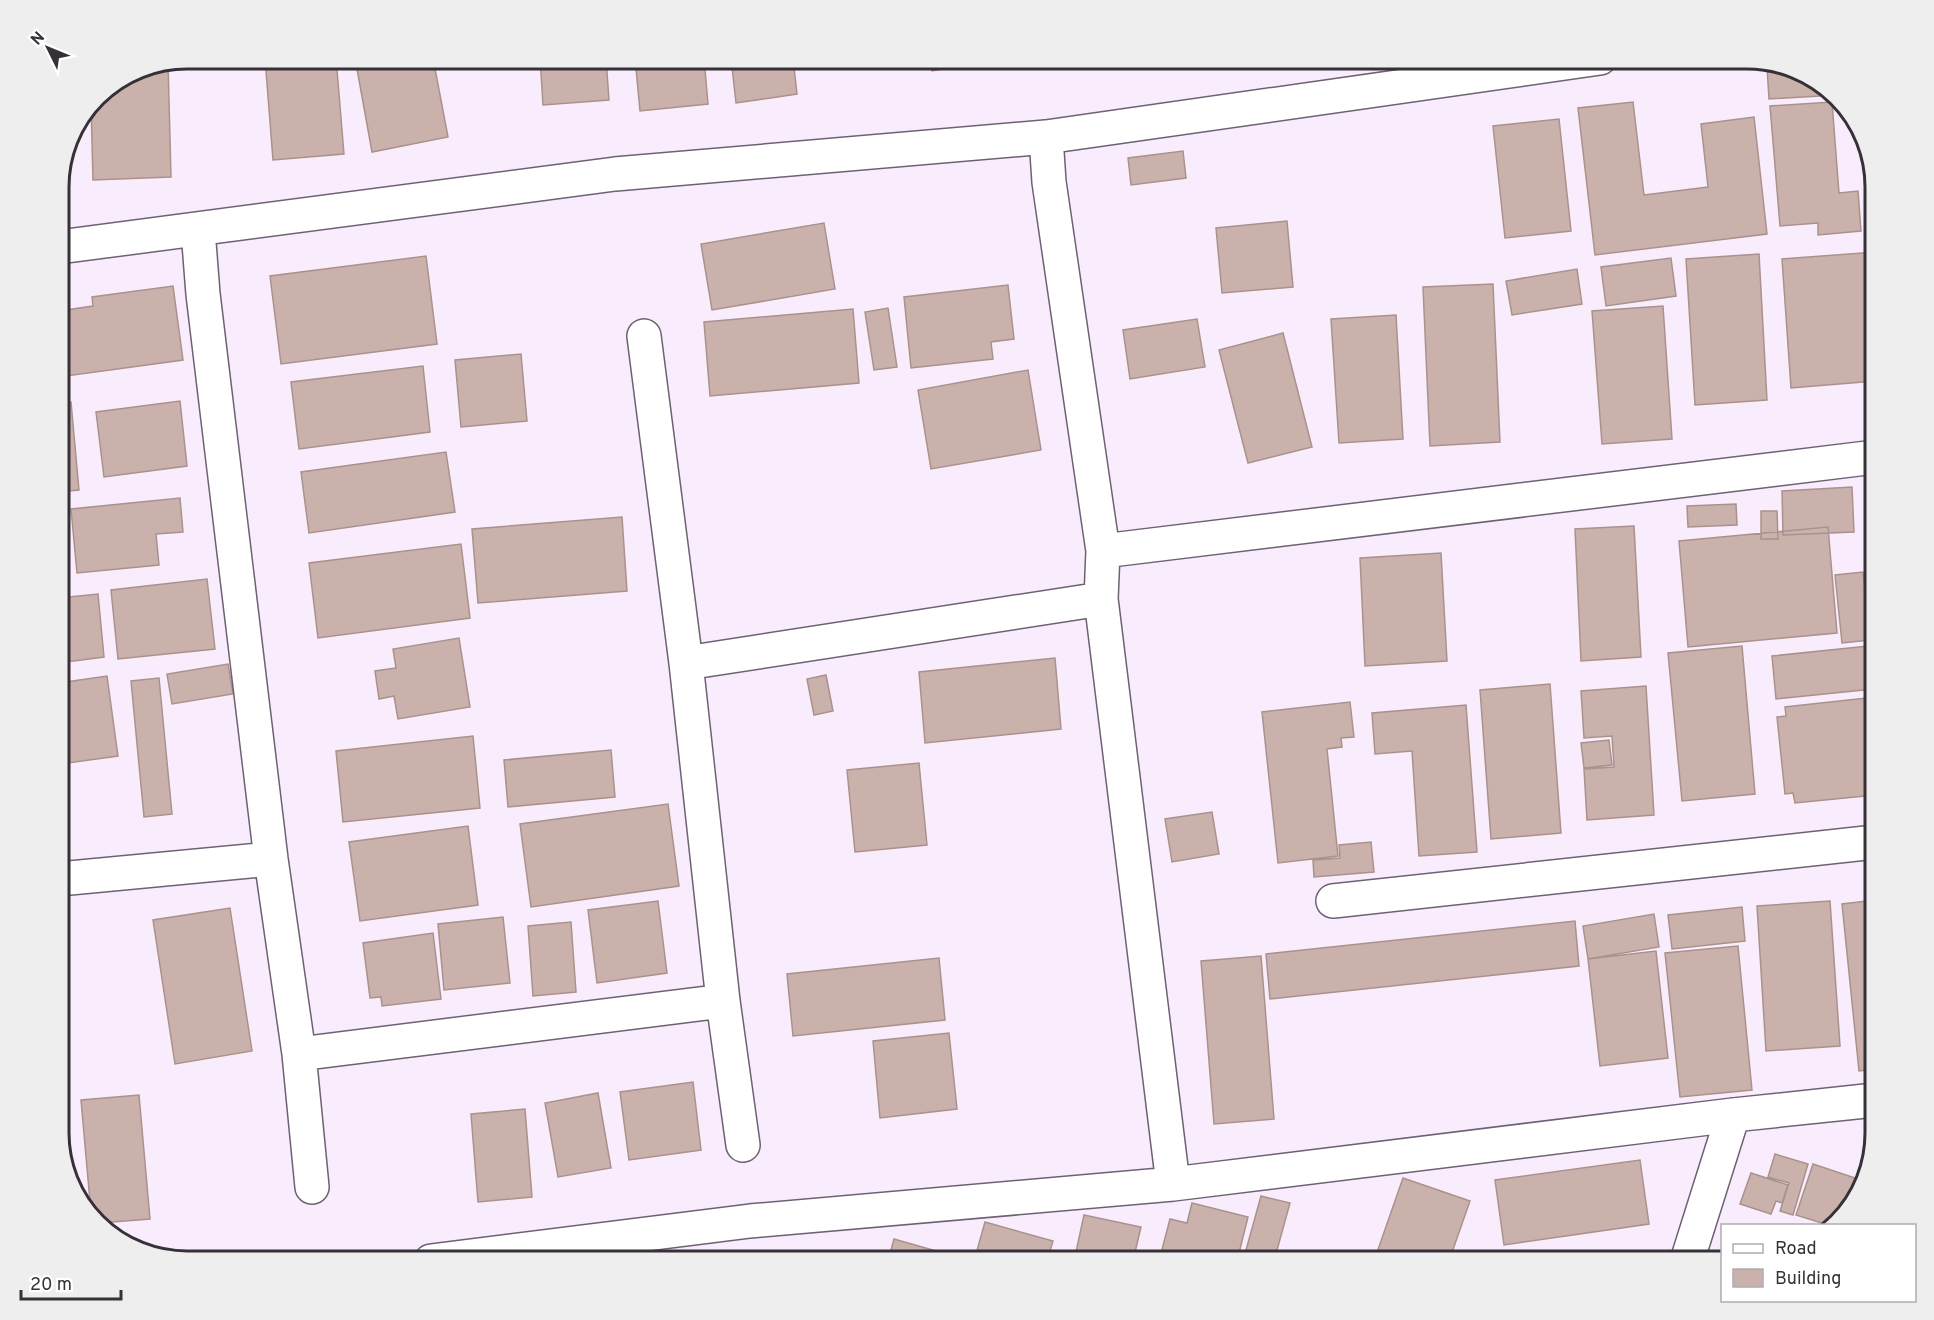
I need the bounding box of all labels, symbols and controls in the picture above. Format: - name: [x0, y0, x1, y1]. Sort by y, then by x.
- north arrow: [18, 18, 78, 78]
- text: N: [27, 28, 50, 50]
- legend: [1721, 1224, 1916, 1302]
- text: Road: [1775, 1238, 1817, 1261]
- scale bar: [21, 1263, 122, 1301]
- text: Building: [1775, 1268, 1841, 1291]
- text: 20 m: [30, 1274, 72, 1297]

